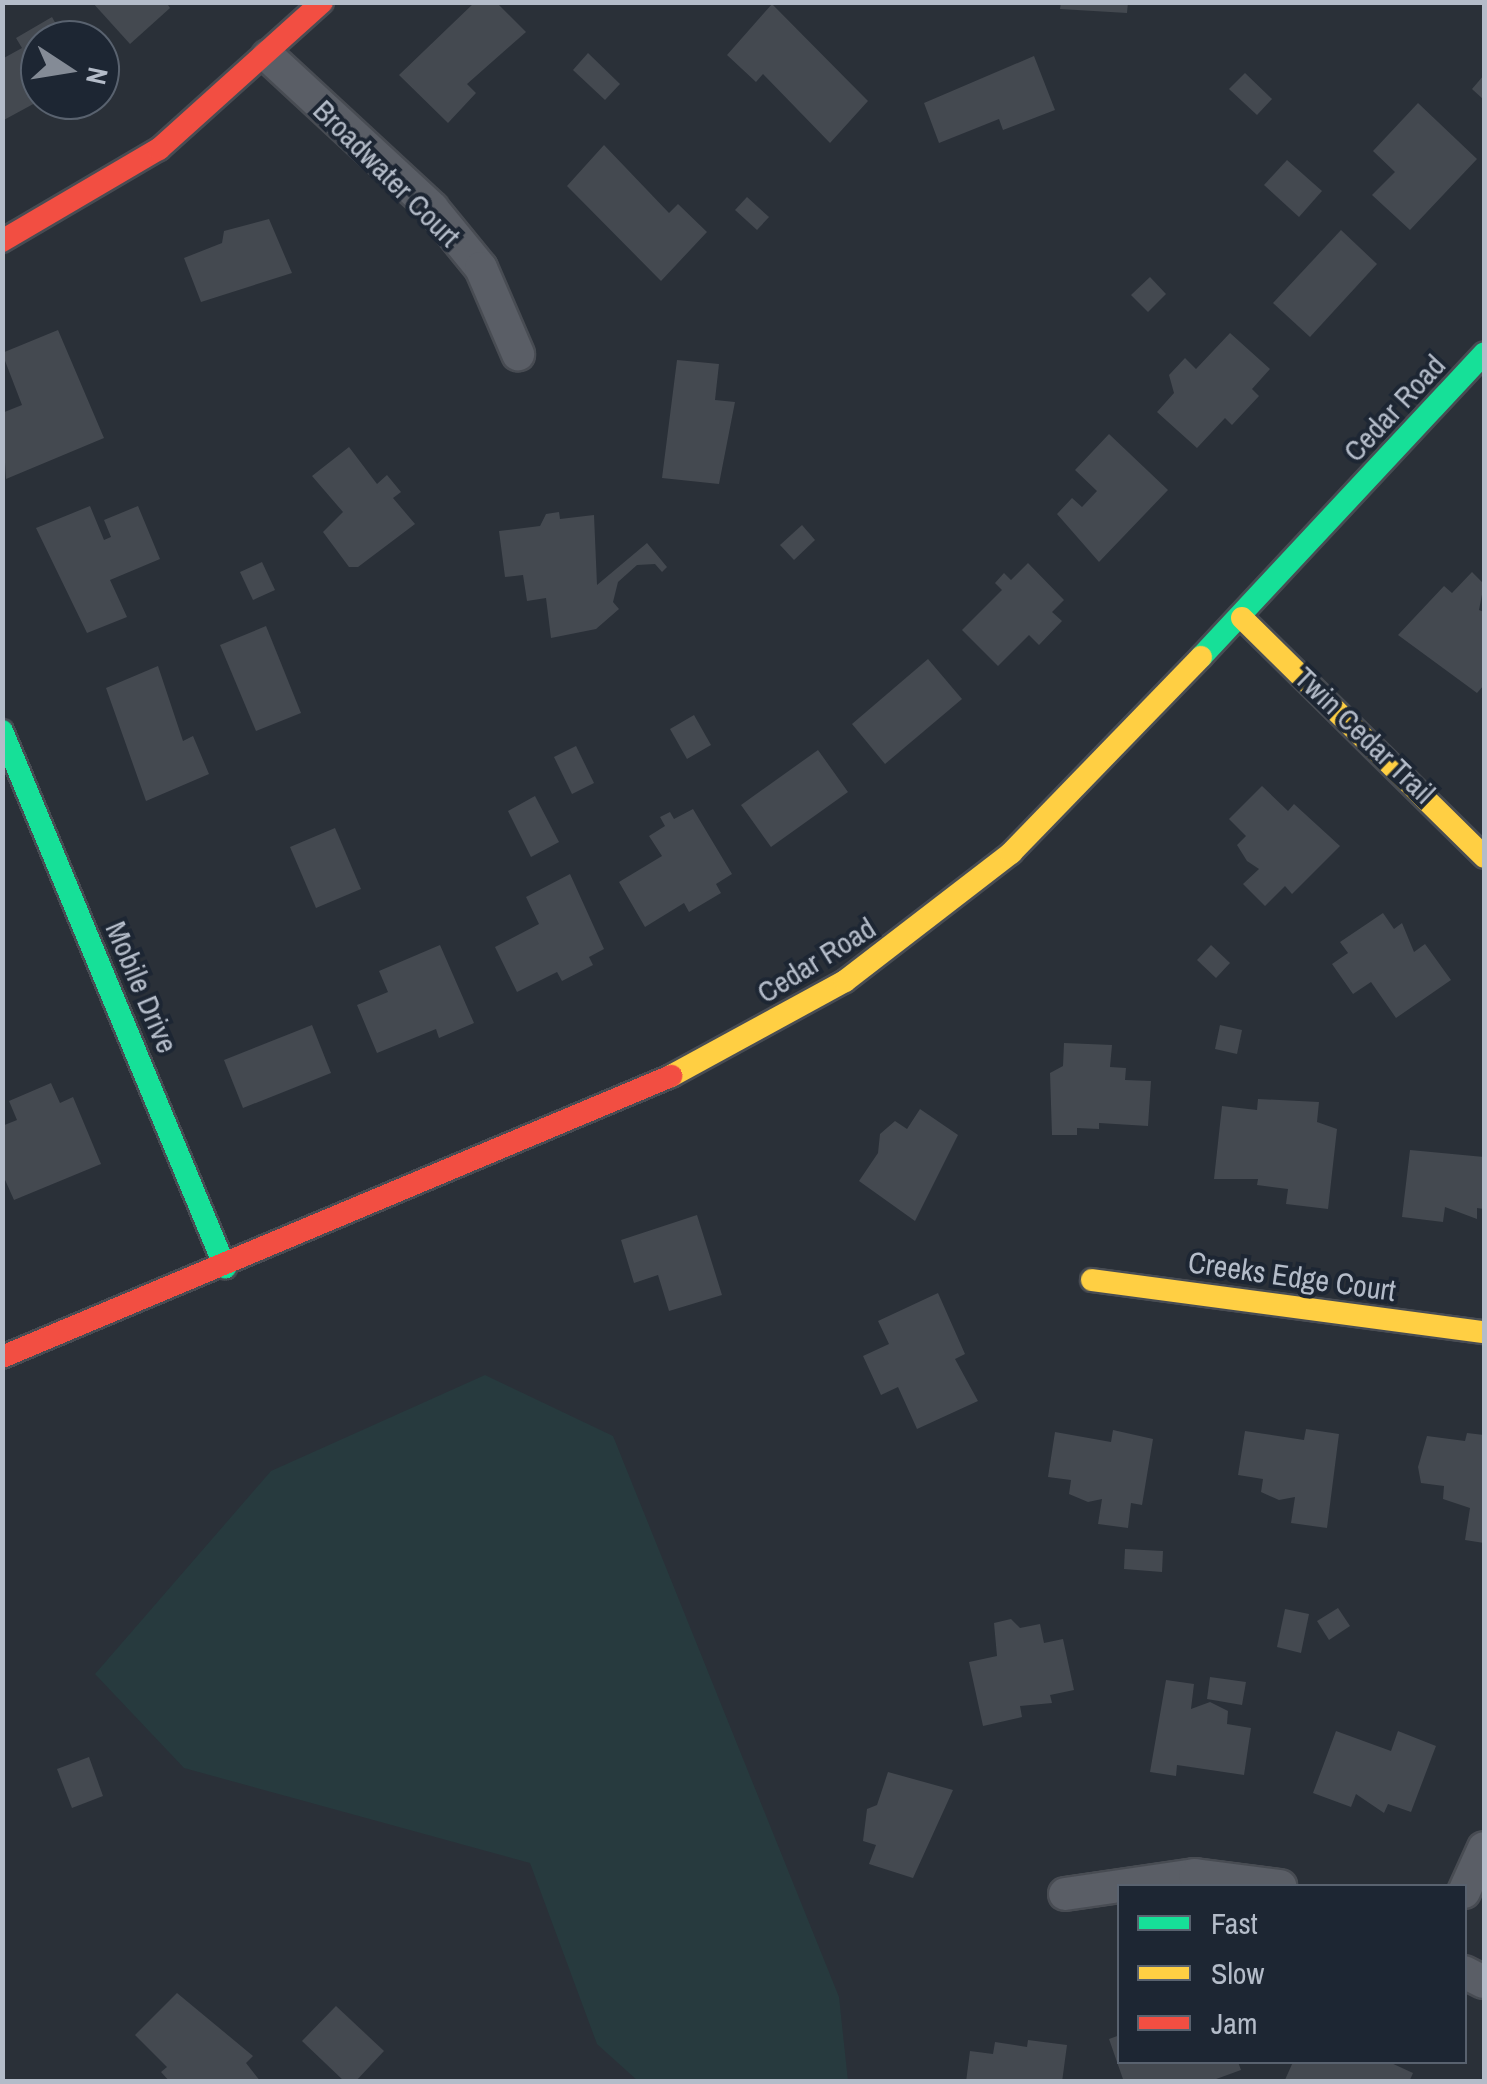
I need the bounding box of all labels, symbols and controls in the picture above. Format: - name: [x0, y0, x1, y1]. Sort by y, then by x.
- north arrow: [20, 20, 120, 120]
- text: N: [77, 64, 118, 88]
- street label: Broadwater Court: [306, 92, 468, 254]
- street label: Cedar Road: [1336, 347, 1452, 469]
- street label: Twin Cedar Trail: [1287, 659, 1443, 811]
- street label: Cedar Road: [750, 910, 882, 1010]
- street label: Mobile Drive: [98, 916, 186, 1058]
- street label: Creeks Edge Court: [1186, 1244, 1398, 1308]
- legend: [1117, 1884, 1467, 2064]
- text: Fast: [1211, 1903, 1258, 1943]
- text: Slow: [1211, 1953, 1264, 1993]
- text: Jam: [1211, 2003, 1257, 2043]

